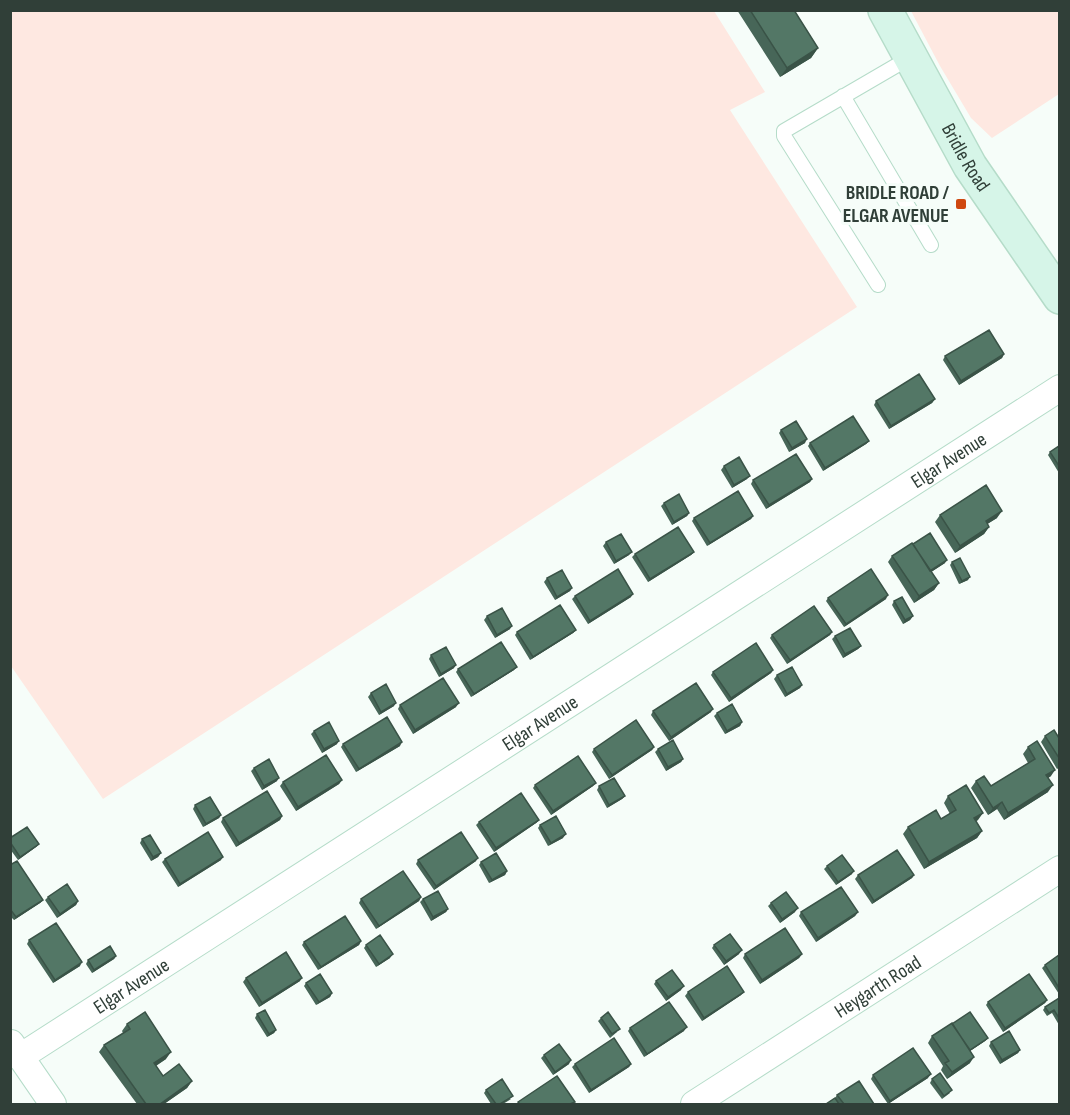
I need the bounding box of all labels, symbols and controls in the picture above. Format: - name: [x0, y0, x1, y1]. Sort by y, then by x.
- street label: Bridle Road: [936, 119, 995, 196]
- place label: BRIDLE ROAD / ELGAR AVENUE: [843, 181, 949, 228]
- marker: BRIDLE ROAD / ELGAR AVENUE: [954, 197, 968, 211]
- street label: Elgar Avenue: [907, 427, 991, 494]
- street label: Elgar Avenue: [498, 690, 583, 757]
- street label: Heygarth Road: [830, 951, 926, 1024]
- street label: Elgar Avenue: [89, 953, 174, 1020]

